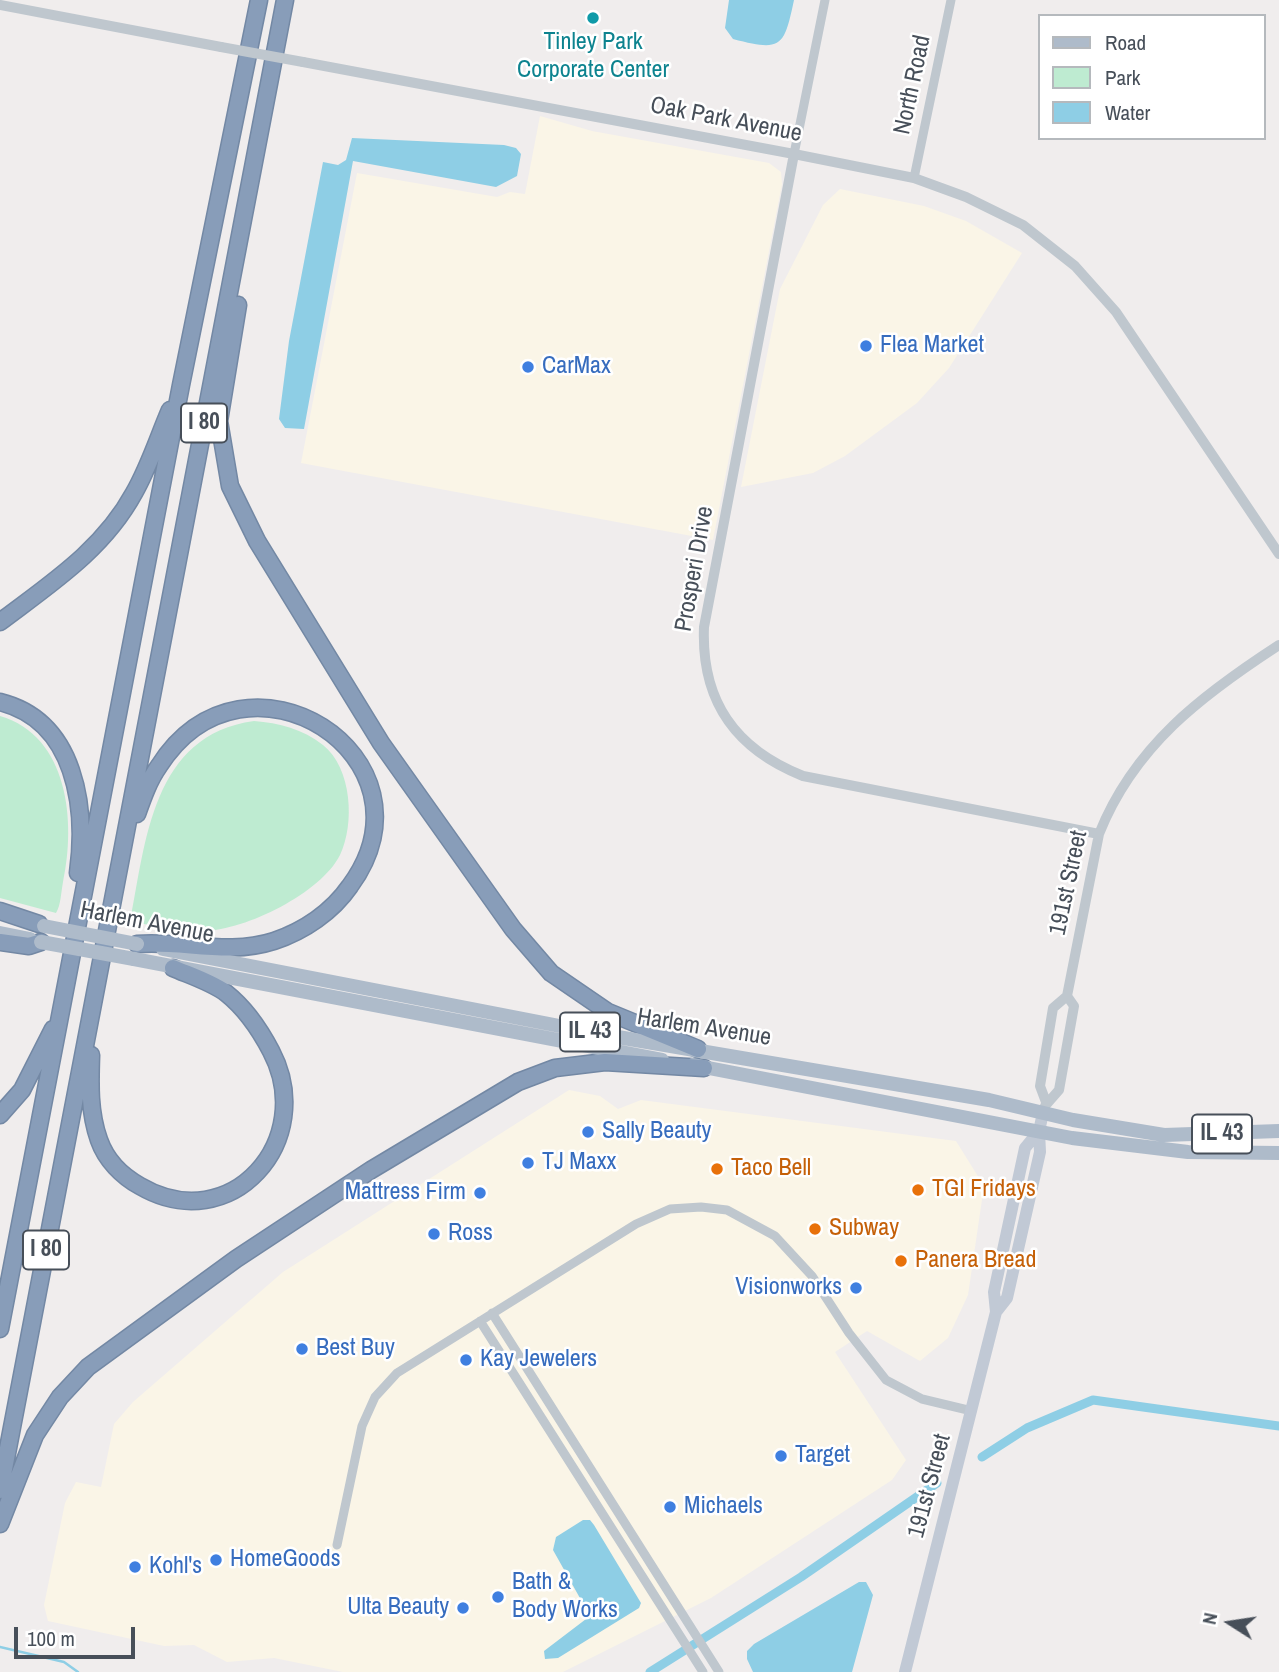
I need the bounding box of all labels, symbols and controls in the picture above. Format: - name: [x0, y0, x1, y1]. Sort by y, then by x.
- marker: Tinley Park Corporate Center: [585, 10, 601, 26]
- legend: [1038, 14, 1265, 140]
- text: Road: [1105, 28, 1146, 57]
- place label: Tinley Park Corporate Center: [517, 29, 669, 85]
- street label: North Road: [888, 33, 938, 137]
- text: Park: [1105, 63, 1140, 92]
- street label: Oak Park Avenue: [648, 91, 804, 149]
- text: Water: [1105, 98, 1150, 127]
- place label: Flea Market: [880, 332, 984, 360]
- marker: Flea Market: [858, 338, 874, 354]
- place label: CarMax: [542, 353, 611, 381]
- marker: CarMax: [520, 359, 536, 375]
- road number: I 80: [181, 404, 227, 442]
- street label: Prosperi Drive: [670, 504, 720, 634]
- street label: 191st Street: [1044, 828, 1094, 938]
- street label: Harlem Avenue: [78, 896, 216, 950]
- street label: Harlem Avenue: [635, 1003, 773, 1053]
- road number: IL 43: [560, 1012, 620, 1051]
- road number: IL 43: [1192, 1114, 1252, 1154]
- place label: Sally Beauty: [602, 1118, 711, 1146]
- marker: Sally Beauty: [580, 1124, 596, 1140]
- place label: TJ Maxx: [542, 1149, 616, 1177]
- marker: TJ Maxx: [520, 1155, 536, 1171]
- place label: Taco Bell: [731, 1155, 811, 1183]
- marker: Taco Bell: [709, 1161, 725, 1177]
- place label: TGI Fridays: [932, 1176, 1036, 1204]
- place label: Mattress Firm: [345, 1179, 466, 1207]
- marker: TGI Fridays: [910, 1182, 926, 1198]
- marker: Mattress Firm: [472, 1185, 488, 1201]
- place label: Subway: [829, 1215, 899, 1243]
- place label: Ross: [448, 1220, 493, 1248]
- marker: Subway: [807, 1221, 823, 1237]
- marker: Ross: [426, 1226, 442, 1242]
- road number: I 80: [23, 1231, 69, 1270]
- place label: Panera Bread: [915, 1247, 1036, 1275]
- marker: Panera Bread: [893, 1253, 909, 1269]
- place label: Visionworks: [735, 1274, 842, 1302]
- marker: Visionworks: [848, 1280, 864, 1296]
- place label: Best Buy: [316, 1335, 395, 1363]
- marker: Best Buy: [294, 1341, 310, 1357]
- place label: Kay Jewelers: [480, 1346, 597, 1374]
- marker: Kay Jewelers: [458, 1352, 474, 1368]
- street label: 191st Street: [902, 1431, 958, 1541]
- place label: Target: [795, 1442, 850, 1470]
- marker: Target: [773, 1448, 789, 1464]
- place label: Michaels: [684, 1493, 763, 1521]
- marker: Michaels: [662, 1499, 678, 1515]
- place label: HomeGoods: [230, 1546, 340, 1574]
- marker: HomeGoods: [208, 1552, 224, 1568]
- place label: Kohl's: [149, 1553, 202, 1581]
- marker: Kohl's: [127, 1559, 143, 1575]
- place label: Bath & Body Works: [512, 1569, 618, 1625]
- north arrow: [1195, 1588, 1265, 1658]
- marker: Bath & Body Works: [490, 1589, 506, 1605]
- place label: Ulta Beauty: [347, 1594, 449, 1622]
- marker: Ulta Beauty: [455, 1600, 471, 1616]
- text: N: [1196, 1610, 1223, 1627]
- scale bar: [18, 1612, 138, 1656]
- text: 100 m: [27, 1624, 75, 1653]

